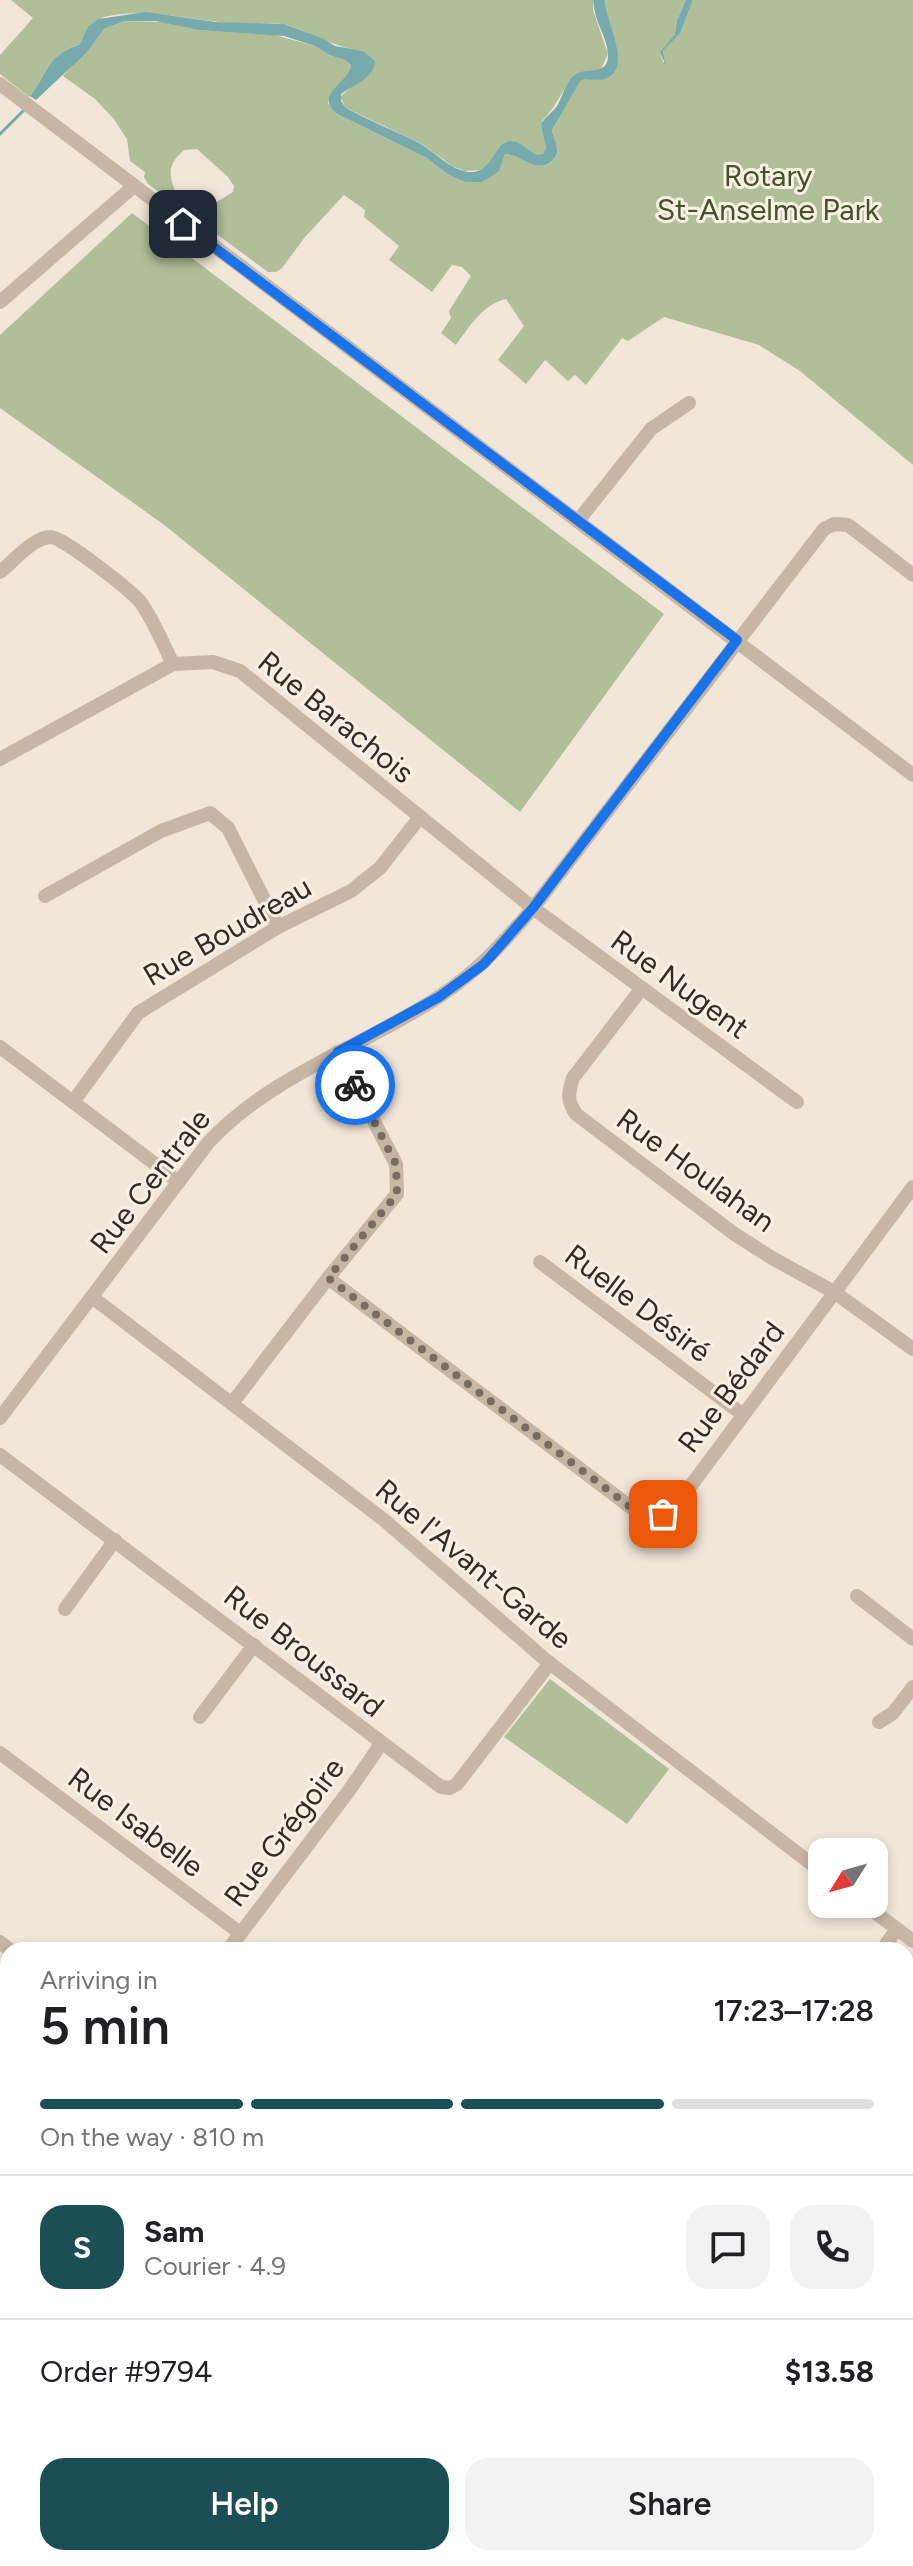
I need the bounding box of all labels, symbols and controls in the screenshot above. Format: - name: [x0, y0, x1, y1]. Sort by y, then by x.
- park label: Rotary St-Anselme Park: [657, 157, 880, 228]
- pin: [149, 190, 217, 258]
- icon: home: [161, 202, 205, 246]
- street label: Rue Barachois: [251, 643, 421, 791]
- street label: Rue Boudreau: [136, 868, 318, 994]
- street label: Rue Nugent: [604, 922, 756, 1046]
- courier: [315, 1045, 395, 1125]
- icon: bike: [333, 1063, 377, 1107]
- street label: Rue Houlahan: [610, 1100, 782, 1240]
- street label: Rue Centrale: [82, 1101, 218, 1261]
- street label: Ruelle Désiré: [558, 1236, 718, 1370]
- street label: Rue Bédard: [670, 1314, 792, 1460]
- street label: Rue l'Avant-Garde: [368, 1471, 580, 1657]
- pin: [629, 1480, 697, 1548]
- icon: bag: [641, 1492, 685, 1536]
- street label: Rue Broussard: [217, 1577, 391, 1725]
- street label: Rue Grégoire: [216, 1750, 352, 1914]
- street label: Rue Isabelle: [61, 1759, 211, 1885]
- north arrow: [808, 1838, 888, 1918]
- map controls: [808, 1838, 888, 1918]
- text: Arriving in: [40, 1964, 158, 1996]
- text: 17:23–17:28: [713, 1992, 874, 2029]
- text: 5 min: [40, 1995, 170, 2057]
- text: On the way · 810 m: [40, 2121, 264, 2153]
- button: chat: [686, 2205, 770, 2289]
- button: phone: [790, 2205, 874, 2289]
- text: Sam: [144, 2213, 204, 2250]
- text: S: [73, 2229, 91, 2266]
- text: Courier · 4.9: [144, 2250, 286, 2282]
- text: Order #9794: [40, 2353, 213, 2390]
- text: $13.58: [785, 2353, 874, 2390]
- button: Help: [40, 2458, 449, 2550]
- button: Share: [465, 2458, 874, 2550]

